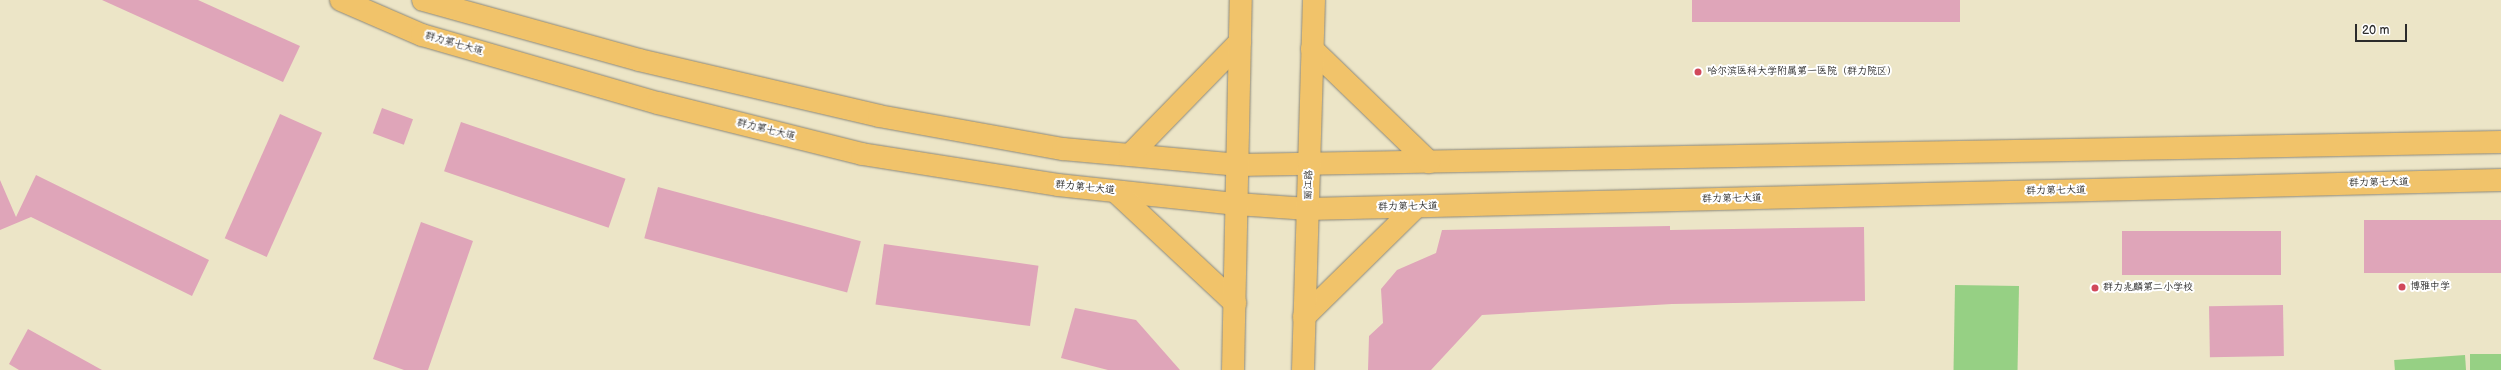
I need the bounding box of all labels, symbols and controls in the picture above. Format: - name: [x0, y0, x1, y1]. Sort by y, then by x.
- scale bar: [2357, 16, 2409, 42]
- text: 20 m: [2362, 23, 2389, 38]
- street label: 群力第七大道: [424, 30, 484, 58]
- marker: 哈尔滨医科大学附属第一医院（群力院区）: [1692, 66, 1704, 78]
- place label: 哈尔滨医科大学附属第一医院（群力院区）: [1707, 66, 1897, 78]
- street label: 群力第七大道: [735, 117, 797, 143]
- street label: 丽江路: [1302, 170, 1316, 200]
- street label: 群力第七大道: [2349, 176, 2409, 190]
- street label: 群力第七大道: [1055, 179, 1115, 197]
- street label: 群力第七大道: [2026, 184, 2086, 198]
- street label: 群力第七大道: [1702, 192, 1762, 206]
- street label: 群力第七大道: [1378, 200, 1438, 214]
- place label: 博雅中学: [2410, 281, 2450, 293]
- place label: 群力兆麟第二小学校: [2103, 282, 2193, 294]
- marker: 博雅中学: [2397, 282, 2407, 292]
- marker: 群力兆麟第二小学校: [2090, 283, 2100, 293]

